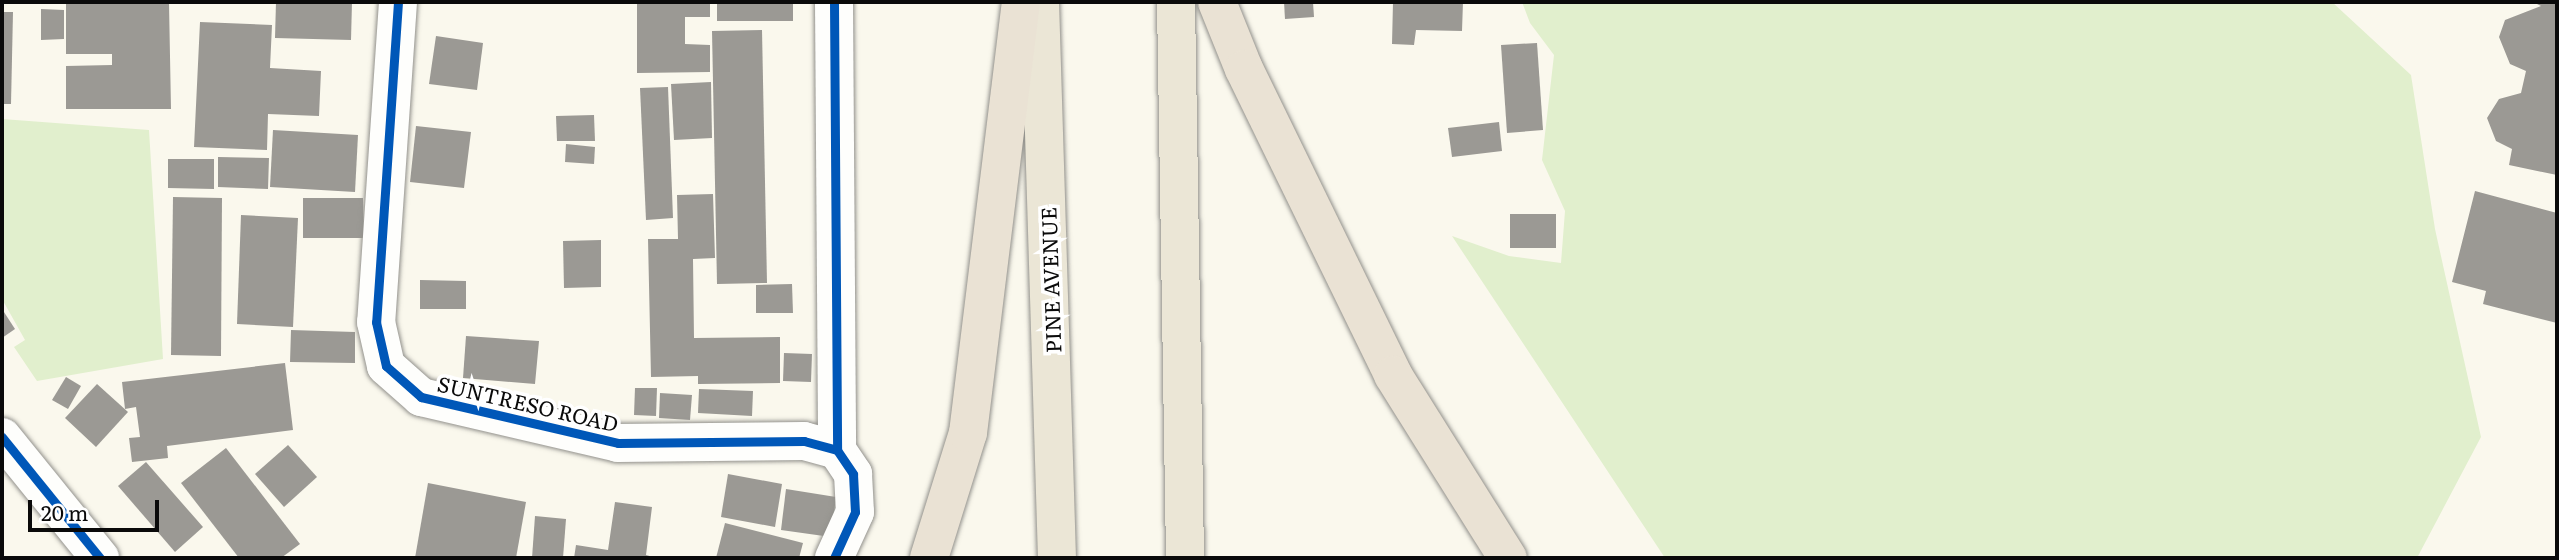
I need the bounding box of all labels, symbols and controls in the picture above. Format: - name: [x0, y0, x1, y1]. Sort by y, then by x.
- street label: PINE AVENUE: [1035, 206, 1065, 354]
- street label: SUNTRESO ROAD: [435, 370, 621, 436]
- scale bar: [32, 486, 163, 530]
- text: 20 m: [41, 496, 88, 527]

